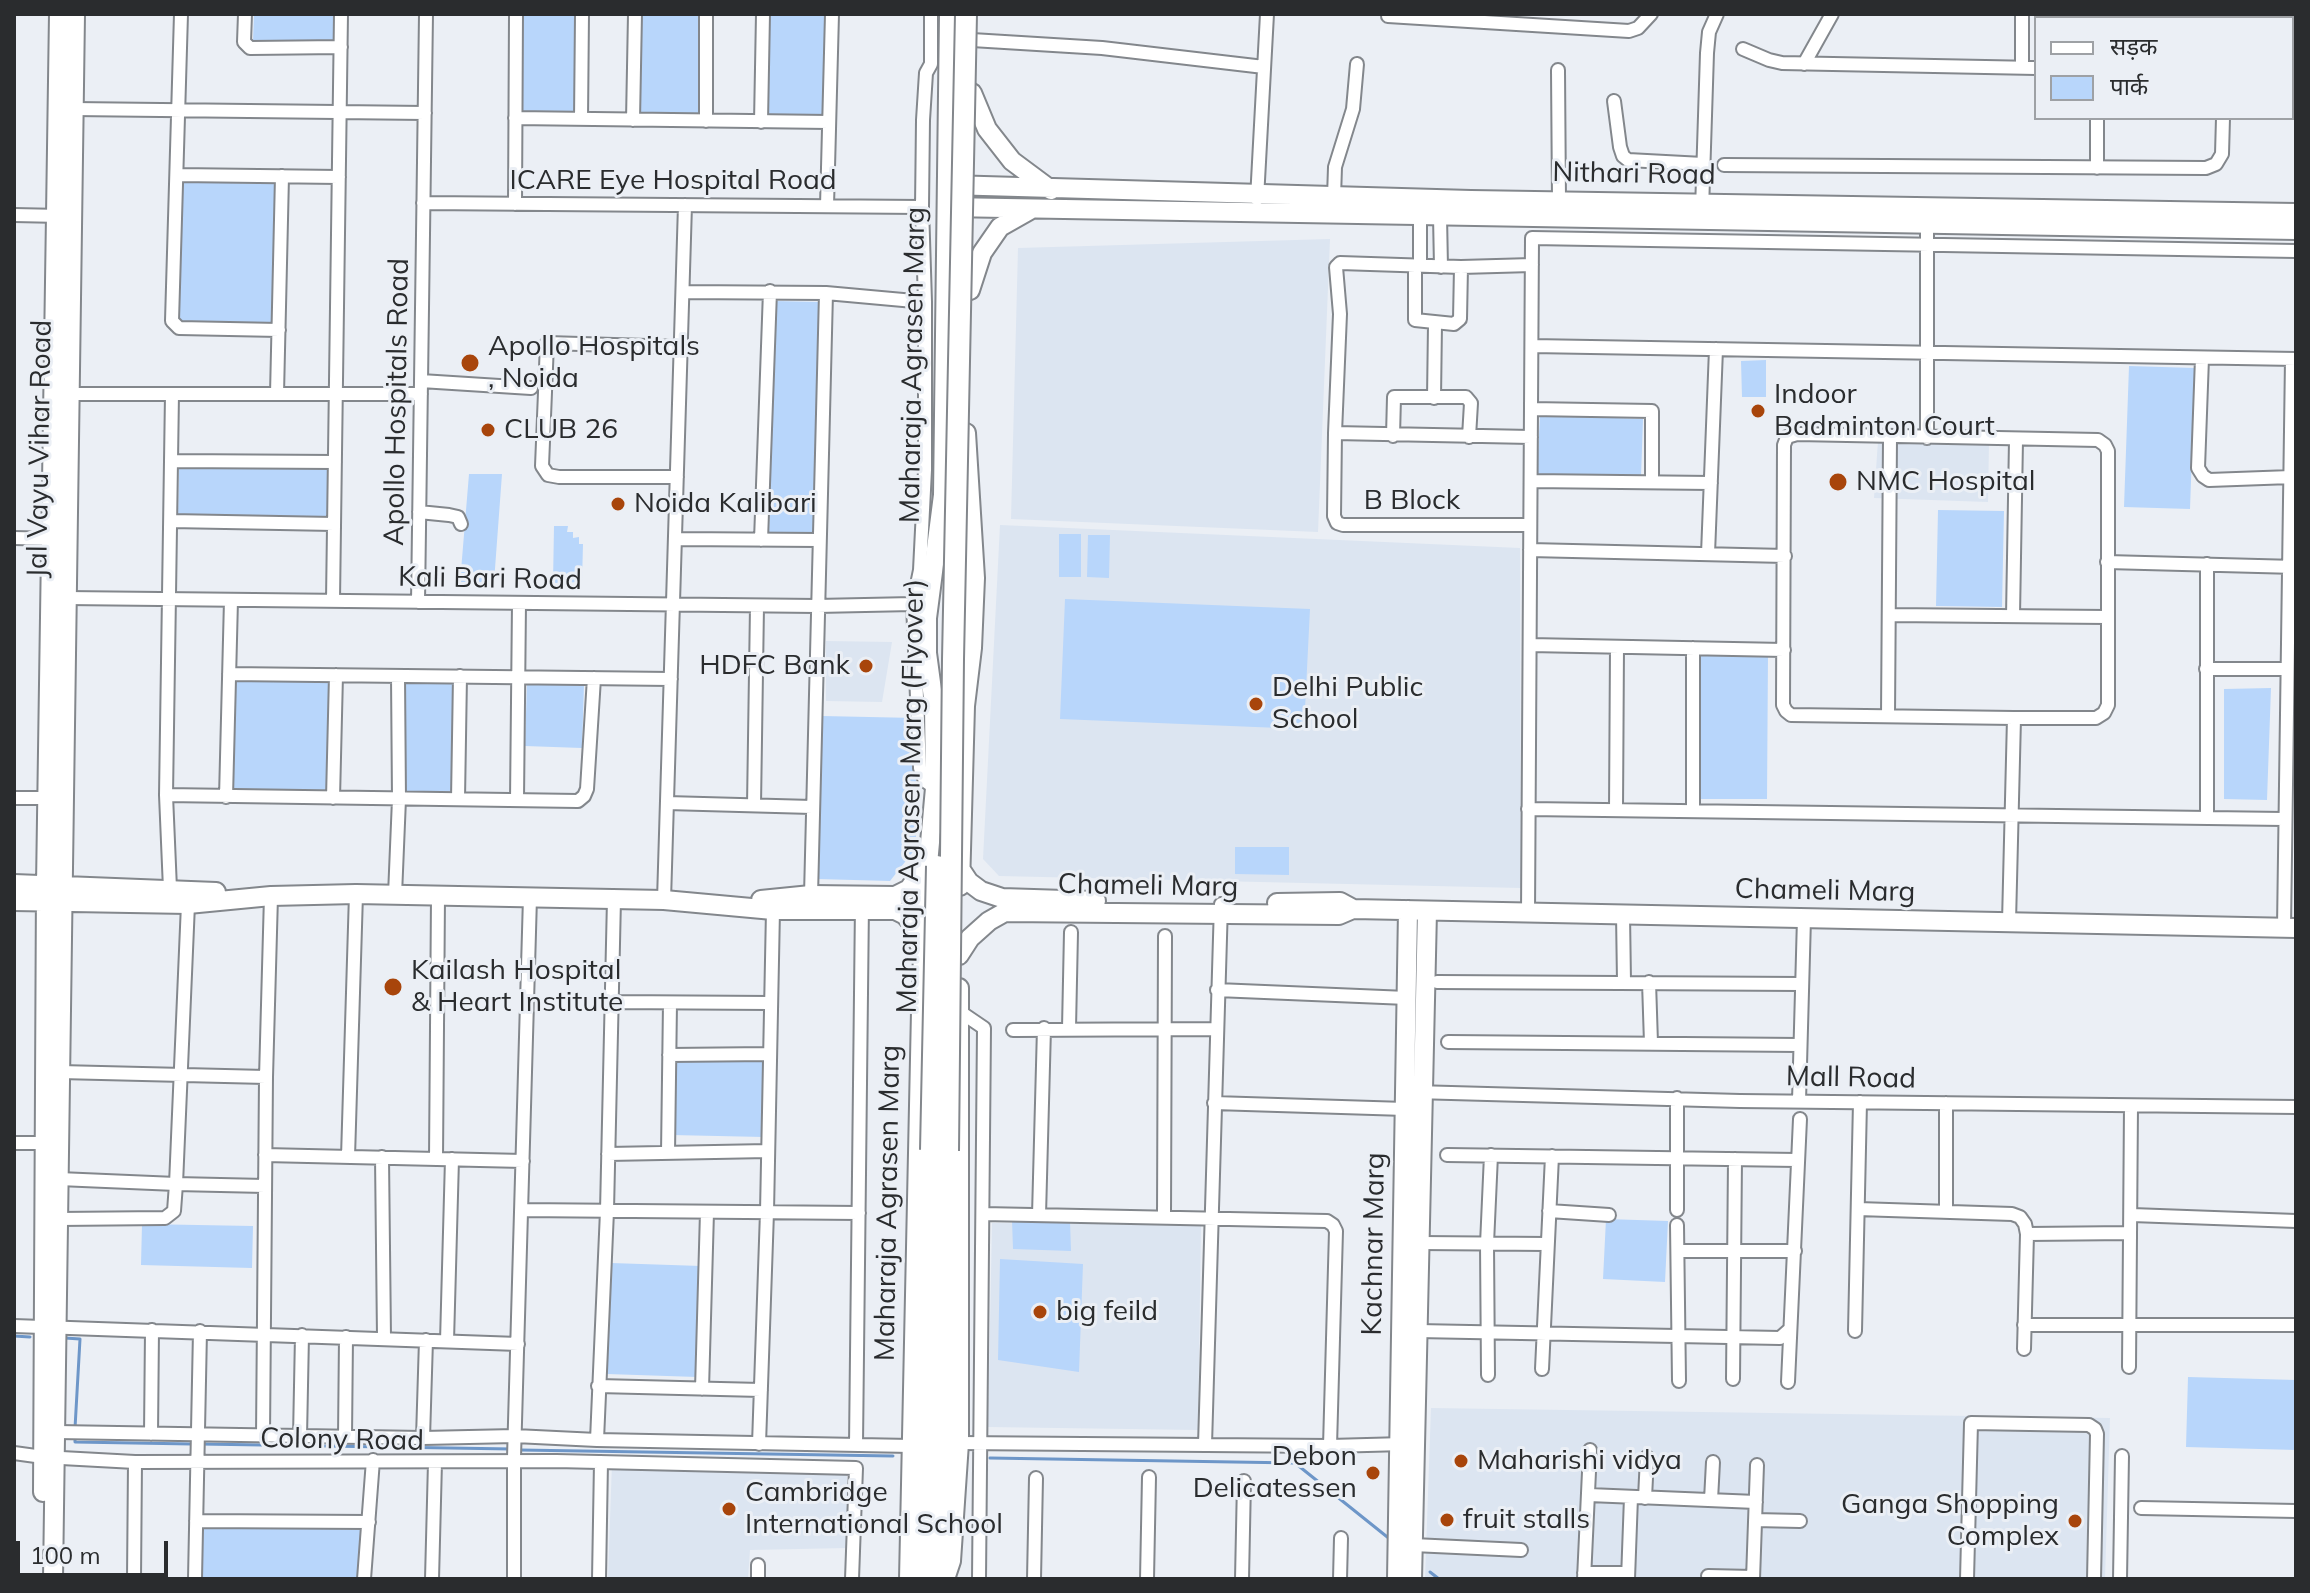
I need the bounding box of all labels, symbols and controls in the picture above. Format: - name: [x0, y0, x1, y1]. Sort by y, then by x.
- legend: [2034, 16, 2294, 120]
- text: सड़क: [2110, 31, 2158, 61]
- text: पार्क: [2110, 71, 2148, 101]
- street label: Nithari Road: [1552, 156, 1716, 192]
- street label: ICARE Eye Hospital Road: [509, 164, 837, 198]
- street label: Maharaja Agrasen Marg: [893, 207, 933, 523]
- street label: Apollo Hospitals Road: [378, 258, 416, 546]
- street label: Jal Vayu Vihar Road: [21, 320, 59, 578]
- place label: Apollo Hospitals , Noida: [488, 330, 700, 396]
- marker: Apollo Hospitals , Noida: [459, 352, 481, 374]
- place label: Indoor Badminton Court: [1774, 378, 1995, 444]
- marker: Indoor Badminton Court: [1749, 402, 1767, 420]
- place label: CLUB 26: [504, 413, 618, 447]
- marker: CLUB 26: [479, 421, 497, 439]
- place label: NMC Hospital: [1856, 465, 2035, 499]
- marker: NMC Hospital: [1827, 471, 1849, 493]
- street label: B Block: [1364, 484, 1460, 518]
- place label: Noida Kalibari: [634, 487, 817, 521]
- marker: Noida Kalibari: [609, 495, 627, 513]
- street label: Kali Bari Road: [398, 561, 582, 597]
- street label: Maharaja Agrasen Marg (Flyover): [890, 578, 932, 1014]
- place label: HDFC Bank: [699, 649, 850, 683]
- marker: HDFC Bank: [857, 657, 875, 675]
- place label: Delhi Public School: [1272, 671, 1423, 737]
- marker: Delhi Public School: [1247, 695, 1265, 713]
- street label: Chameli Marg: [1057, 868, 1239, 904]
- street label: Chameli Marg: [1734, 873, 1916, 909]
- place label: Kailash Hospital & Heart Institute: [411, 954, 623, 1020]
- marker: Kailash Hospital & Heart Institute: [382, 976, 404, 998]
- street label: Maharaja Agrasen Marg: [868, 1045, 908, 1361]
- street label: Mall Road: [1786, 1060, 1916, 1096]
- street label: Kachnar Marg: [1356, 1152, 1392, 1336]
- place label: big feild: [1056, 1295, 1158, 1329]
- marker: big feild: [1031, 1303, 1049, 1321]
- street label: Colony Road: [260, 1422, 424, 1458]
- place label: Debon Delicatessen: [1193, 1440, 1357, 1506]
- place label: Maharishi vidya: [1477, 1444, 1682, 1478]
- marker: Maharishi vidya: [1452, 1452, 1470, 1470]
- marker: Debon Delicatessen: [1364, 1464, 1382, 1482]
- place label: Cambridge International School: [745, 1476, 1003, 1542]
- place label: Ganga Shopping Complex: [1841, 1488, 2059, 1554]
- marker: Cambridge International School: [720, 1500, 738, 1518]
- place label: fruit stalls: [1463, 1503, 1590, 1537]
- marker: fruit stalls: [1438, 1511, 1456, 1529]
- marker: Ganga Shopping Complex: [2066, 1512, 2084, 1530]
- scale bar: [20, 1525, 172, 1575]
- text: 100 m: [30, 1540, 101, 1570]

